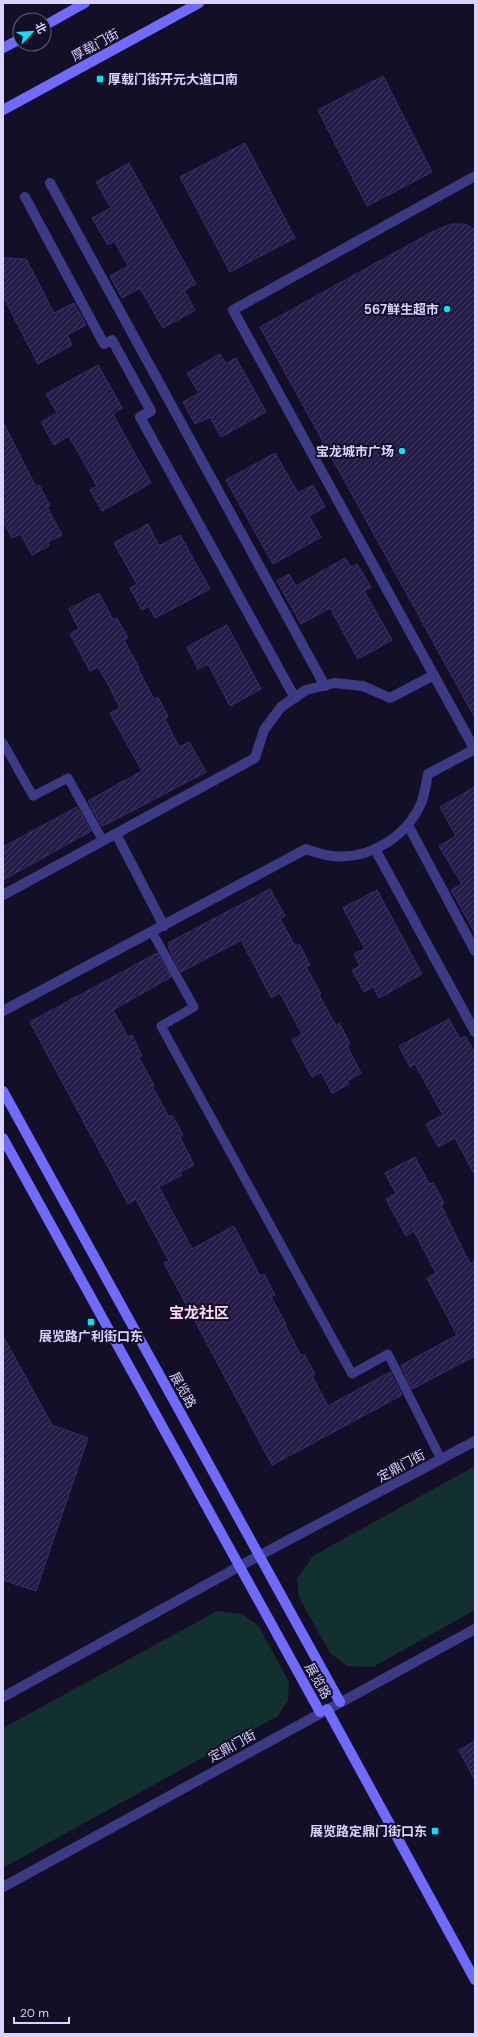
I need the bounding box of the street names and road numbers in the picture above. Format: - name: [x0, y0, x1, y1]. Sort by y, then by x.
- street label: 厚载门街: [68, 25, 122, 65]
- street label: 展览路: [166, 1369, 200, 1411]
- street label: 定鼎门街: [374, 1446, 428, 1486]
- street label: 展览路: [301, 1660, 335, 1702]
- street label: 定鼎门街: [205, 1726, 259, 1766]

